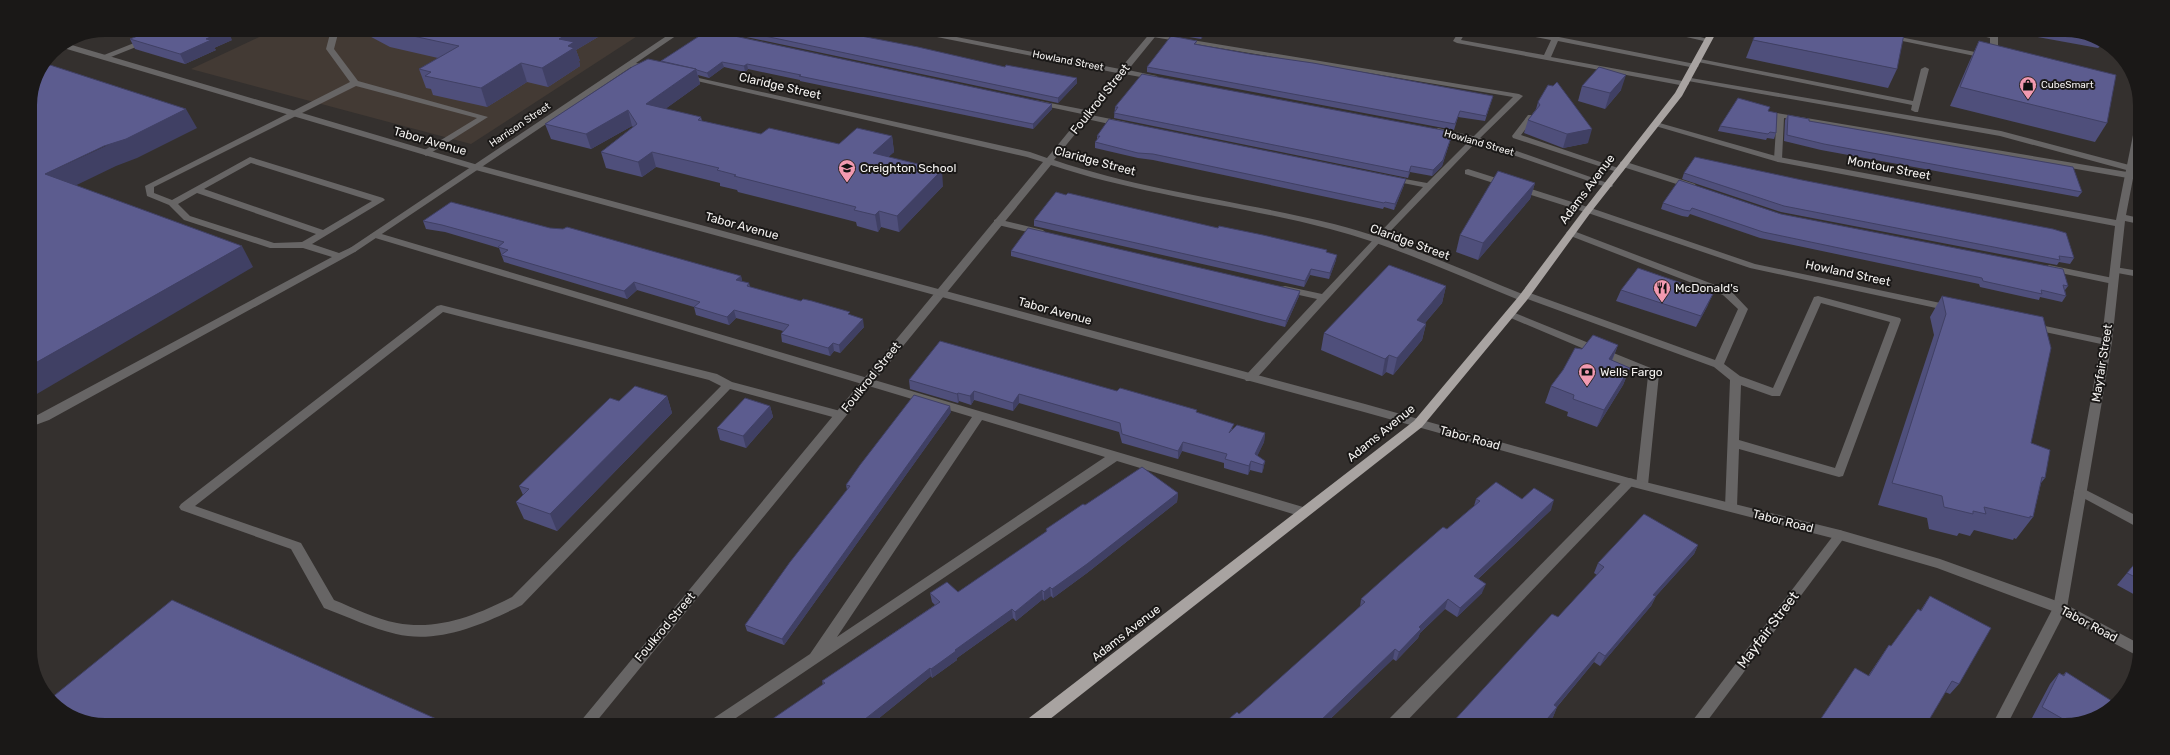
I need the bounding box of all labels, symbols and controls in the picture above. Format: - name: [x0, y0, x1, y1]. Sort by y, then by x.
- street label: Howland Street: [1031, 48, 1105, 74]
- street label: Foulkrod Street: [1067, 61, 1133, 137]
- street label: Claridge Street: [738, 70, 823, 102]
- shop icon: CubeSmart: [2018, 75, 2038, 100]
- place label: CubeSmart: [2041, 79, 2094, 91]
- street label: Harrison Street: [487, 100, 553, 150]
- street label: Tabor Avenue: [392, 124, 468, 158]
- street label: Howland Street: [1443, 127, 1515, 159]
- street label: Claridge Street: [1053, 143, 1138, 179]
- street label: Adams Avenue: [1556, 151, 1618, 226]
- street label: Montour Street: [1846, 153, 1932, 183]
- school or university icon: Creighton School: [837, 158, 857, 183]
- place label: Creighton School: [860, 161, 956, 175]
- street label: Tabor Avenue: [704, 209, 781, 243]
- street label: Claridge Street: [1368, 221, 1452, 263]
- street label: Howland Street: [1804, 257, 1892, 289]
- restaurant icon: McDonald's: [1652, 278, 1672, 303]
- place label: McDonald's: [1675, 281, 1739, 295]
- street label: Tabor Avenue: [1017, 294, 1094, 328]
- street label: Mayfair Street: [2089, 323, 2115, 403]
- street label: Foulkrod Street: [838, 339, 904, 415]
- bank icon: Wells Fargo: [1577, 362, 1597, 387]
- place label: Wells Fargo: [1600, 365, 1663, 379]
- street label: Adams Avenue: [1344, 401, 1418, 465]
- street label: Tabor Road: [1438, 423, 1502, 453]
- street label: Tabor Road: [1751, 507, 1815, 535]
- street label: Mayfair Street: [1734, 588, 1803, 672]
- street label: Foulkrod Street: [632, 589, 698, 665]
- street label: Adams Avenue: [1089, 602, 1163, 664]
- street label: Tabor Road: [2058, 603, 2120, 645]

